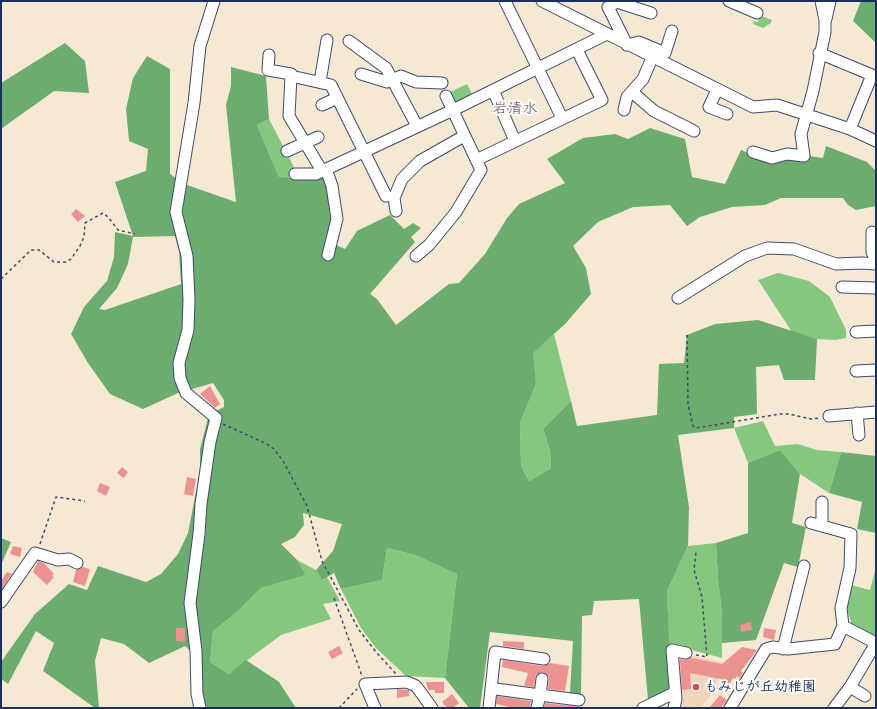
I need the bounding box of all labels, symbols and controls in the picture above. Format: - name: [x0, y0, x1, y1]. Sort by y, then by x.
- district label: 岩清水: [493, 100, 537, 118]
- place label: もみじが丘幼稚園: [704, 679, 816, 695]
- marker: もみじが丘幼稚園: [691, 682, 701, 692]

